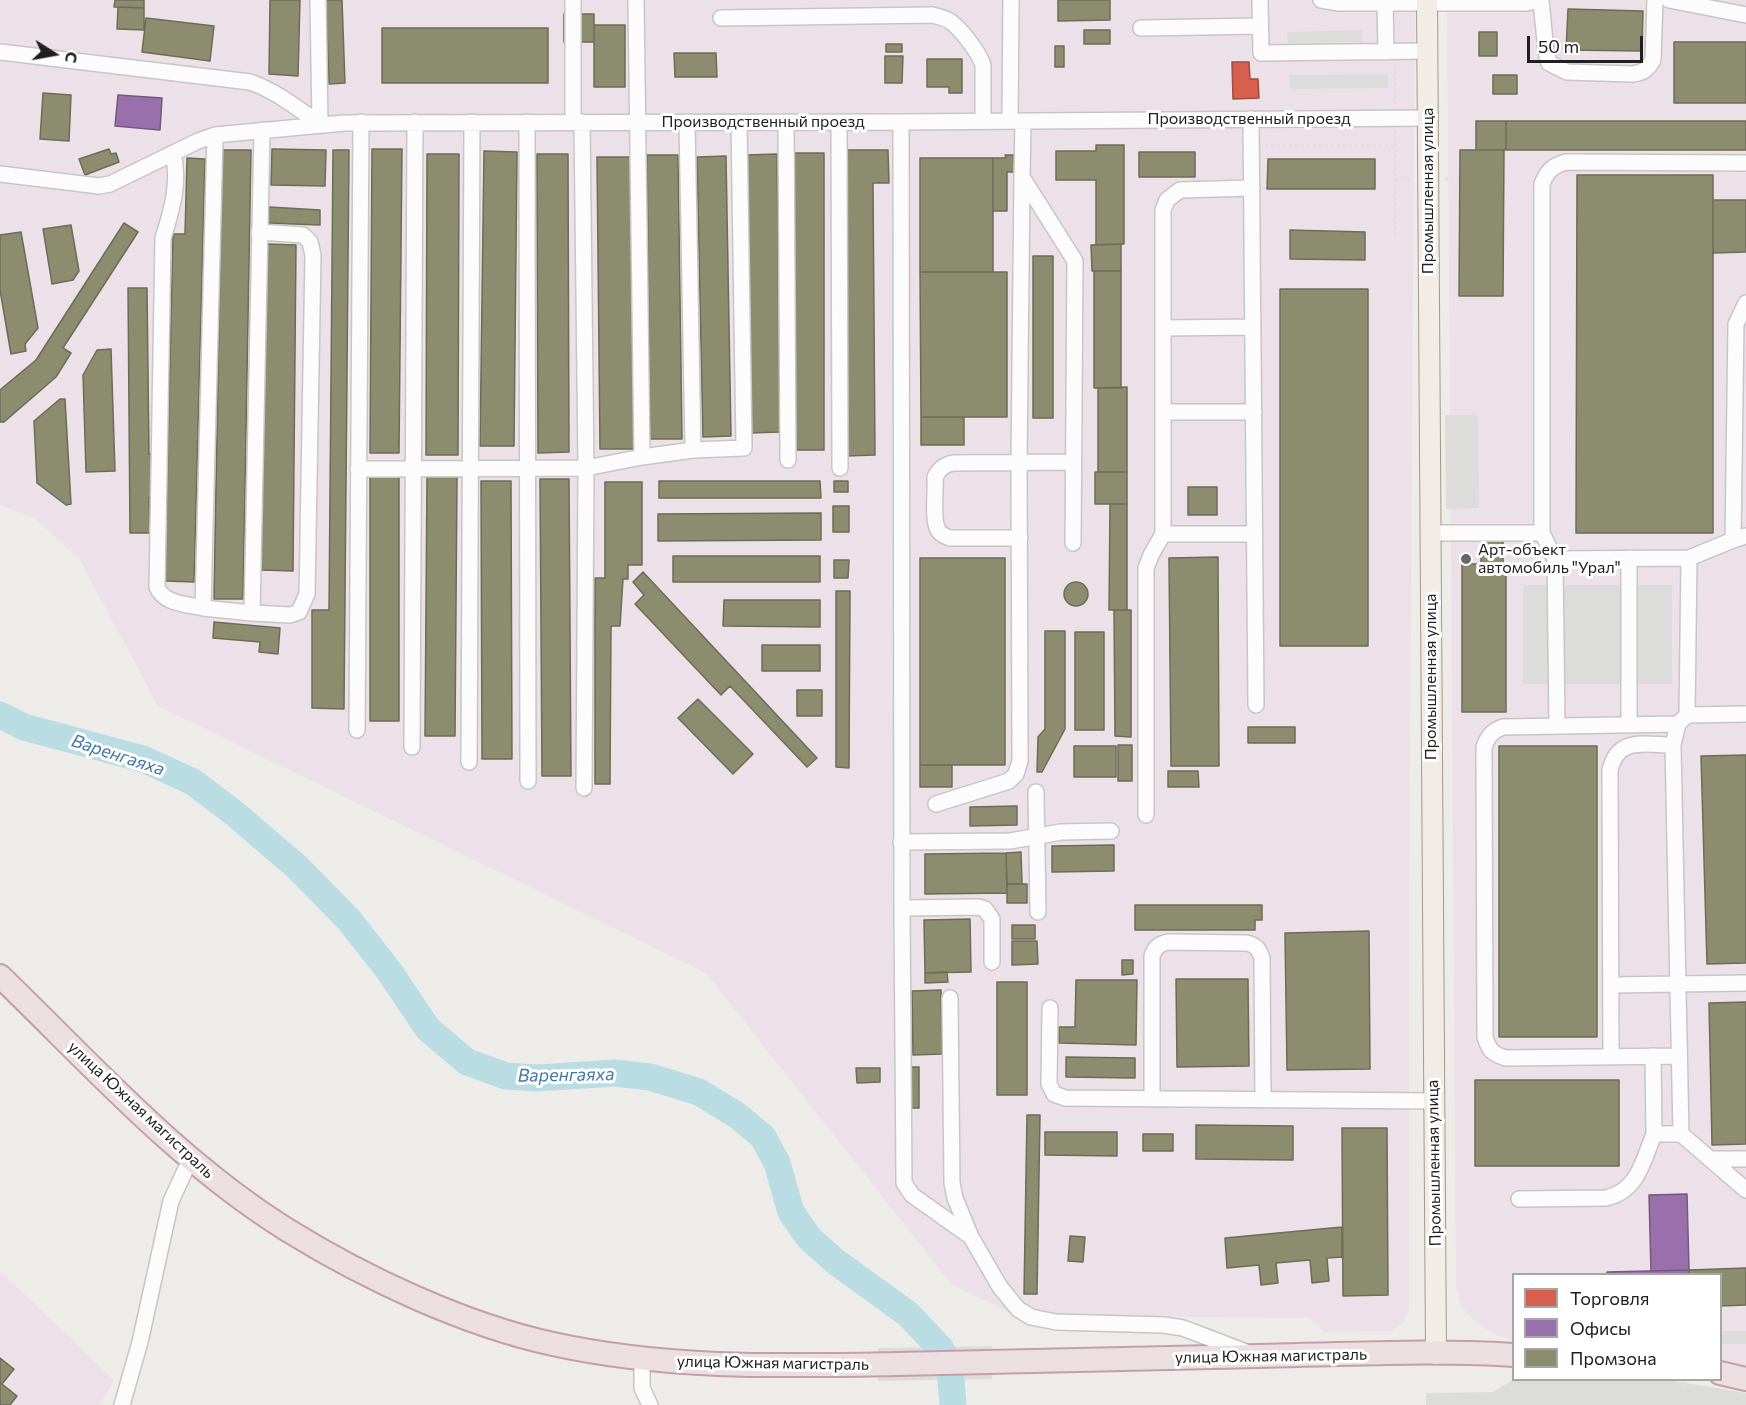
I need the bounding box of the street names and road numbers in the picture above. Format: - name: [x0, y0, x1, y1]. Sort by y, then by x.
- street label: Промышленная улица: [1418, 108, 1438, 274]
- street label: Производственный проезд: [1147, 109, 1351, 129]
- street label: Производственный проезд: [661, 112, 865, 132]
- street label: Промышленная улица: [1421, 594, 1441, 760]
- street label: улица Южная магистраль: [64, 1037, 218, 1183]
- street label: Промышленная улица: [1423, 1080, 1445, 1246]
- street label: улица Южная магистраль: [1175, 1345, 1367, 1367]
- street label: улица Южная магистраль: [677, 1352, 869, 1374]

